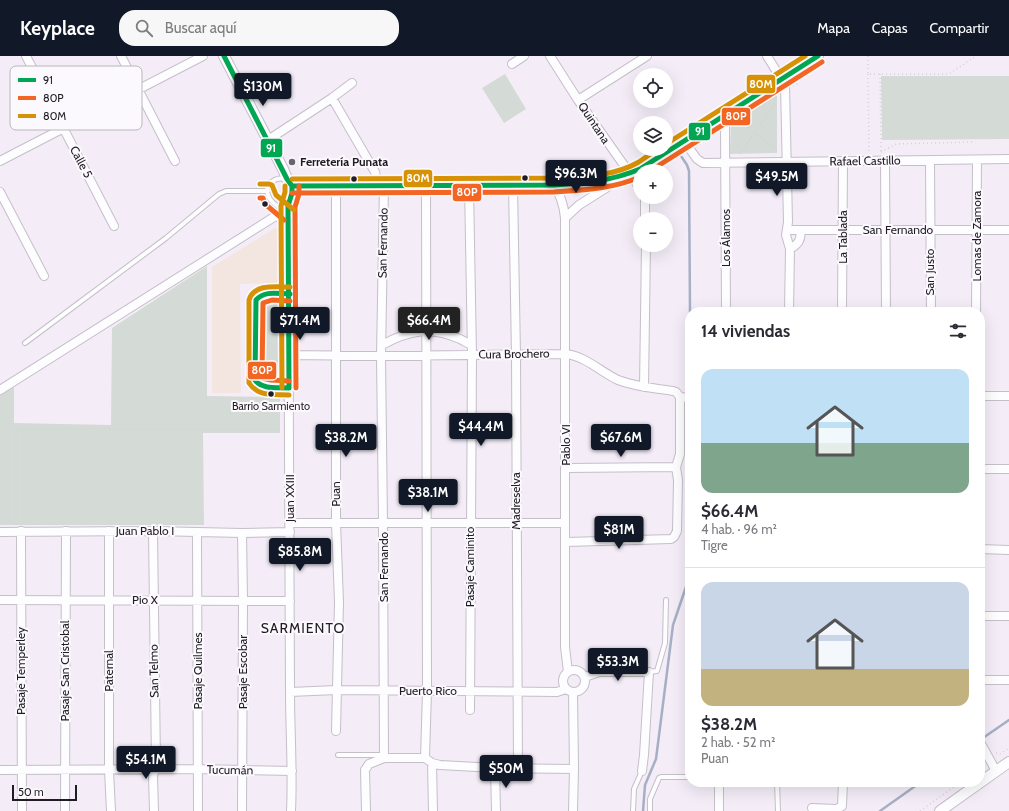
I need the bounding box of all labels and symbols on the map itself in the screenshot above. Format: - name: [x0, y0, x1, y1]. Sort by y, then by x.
- legend: [10, 66, 142, 130]
- text: 91: [43, 73, 53, 87]
- pin: $130M: [235, 73, 291, 107]
- line badge: 80M: [746, 74, 776, 94]
- text: 80M: [749, 77, 773, 91]
- text: 80P: [43, 91, 64, 105]
- street label: Quintana: [575, 99, 614, 147]
- line badge: 80P: [721, 107, 751, 126]
- text: 80M: [43, 109, 66, 123]
- text: 80P: [726, 109, 747, 123]
- line badge: 91: [688, 122, 711, 141]
- text: 91: [695, 124, 705, 138]
- line badge: 91: [260, 138, 283, 158]
- text: 91: [266, 141, 276, 155]
- street label: Calle 5: [67, 143, 96, 180]
- street label: Rafael Castillo: [829, 152, 901, 169]
- place label: Ferretería Punata: [300, 154, 388, 169]
- marker: Ferretería Punata: [287, 157, 297, 167]
- pin: $96.3M: [543, 160, 609, 194]
- pin: $49.5M: [744, 163, 810, 197]
- line badge: 80M: [403, 169, 433, 188]
- text: 80M: [406, 171, 430, 185]
- unlabelled marker: [520, 173, 530, 183]
- unlabelled marker: [349, 174, 359, 184]
- line badge: 80P: [452, 183, 482, 202]
- text: 80P: [457, 185, 478, 199]
- street label: Lomas de Zamora: [969, 190, 984, 281]
- unlabelled marker: [260, 199, 270, 209]
- street label: San Fernando: [374, 207, 391, 278]
- street label: Los Álamos: [718, 209, 733, 267]
- street label: La Tablada: [835, 210, 850, 264]
- street label: San Fernando: [863, 222, 934, 237]
- street label: San Justo: [922, 248, 937, 295]
- pin: $71.4M: [267, 307, 333, 341]
- pin: $66.4M: [396, 307, 462, 341]
- street label: Cura Brochero: [478, 345, 550, 362]
- line badge: 80P: [247, 361, 277, 380]
- text: 80P: [252, 363, 273, 377]
- marker: Barrio Sarmiento: [266, 389, 276, 399]
- place label: Barrio Sarmiento: [232, 399, 310, 413]
- pin: $44.4M: [448, 413, 514, 447]
- pin: $38.2M: [313, 424, 379, 458]
- street label: Pablo VI: [558, 424, 573, 466]
- pin: $67.6M: [588, 424, 654, 458]
- street label: Madreselva: [508, 472, 523, 530]
- street label: Juan XXIII: [282, 474, 297, 523]
- pin: $38.1M: [395, 479, 461, 513]
- street label: Puan: [328, 481, 343, 507]
- pin: $81M: [595, 516, 643, 550]
- street label: Juan Pablo I: [115, 523, 174, 538]
- street label: Pasaje Caminito: [462, 526, 477, 607]
- street label: San Fernando: [376, 531, 391, 602]
- pin: $85.8M: [267, 538, 333, 572]
- street label: Pio X: [132, 592, 159, 607]
- district label: SARMIENTO: [261, 619, 345, 637]
- street label: Pasaje San Cristobal: [57, 620, 72, 722]
- street label: Pasaje Temperley: [13, 627, 28, 715]
- street label: Pasaje Quilmes: [190, 632, 205, 710]
- street label: Pasaje Escobar: [235, 635, 250, 709]
- street label: San Telmo: [146, 644, 161, 698]
- pin: $53.3M: [585, 648, 651, 682]
- street label: Paternal: [101, 650, 116, 692]
- street label: Puerto Rico: [399, 683, 457, 698]
- pin: $54.1M: [113, 746, 179, 780]
- pin: $50M: [482, 755, 530, 789]
- street label: Tucumán: [207, 762, 254, 777]
- scale bar: [12, 783, 77, 802]

